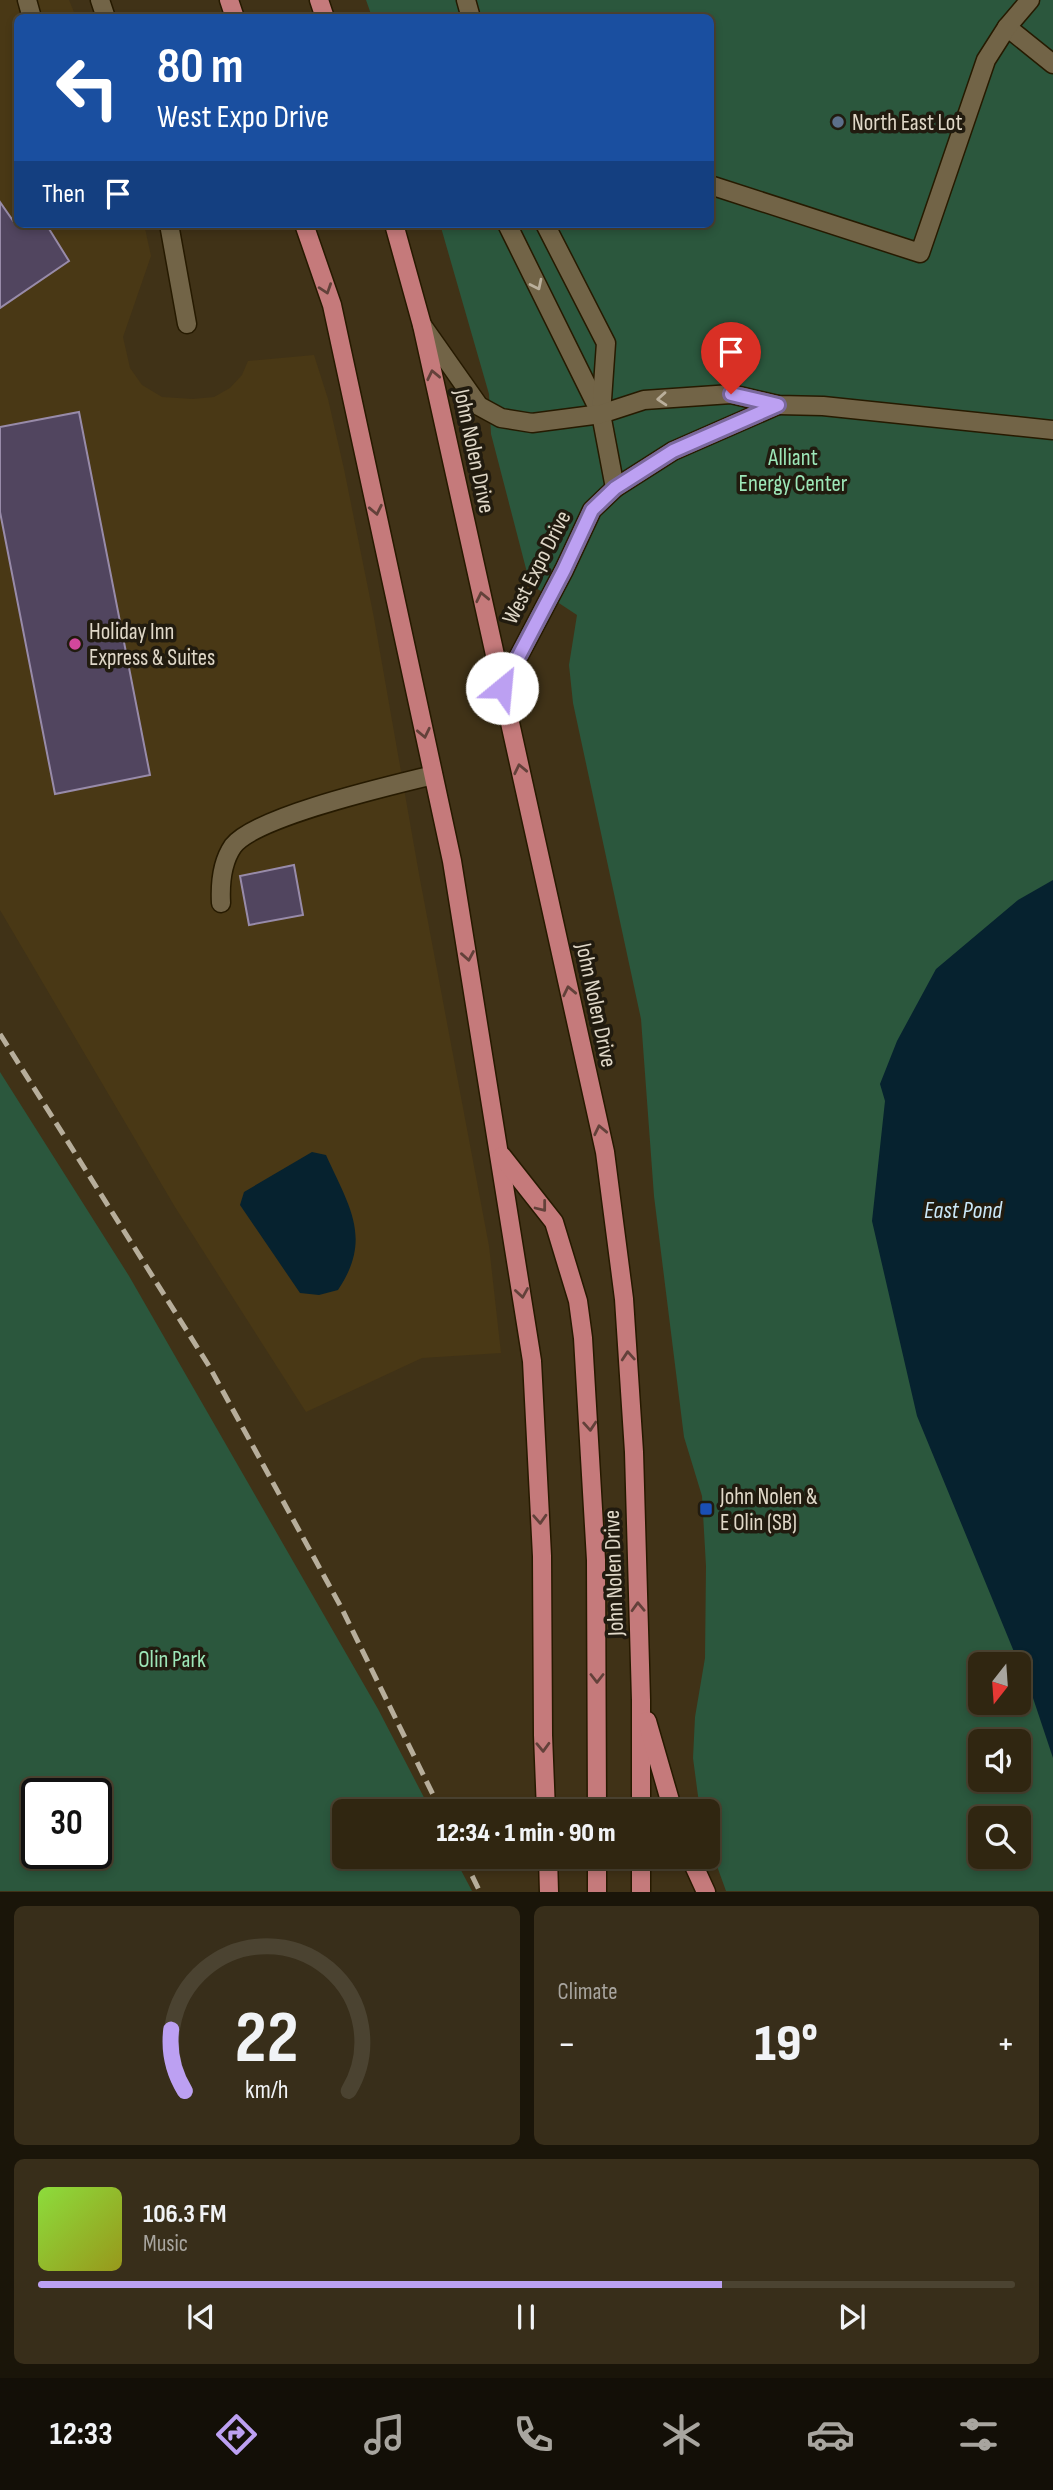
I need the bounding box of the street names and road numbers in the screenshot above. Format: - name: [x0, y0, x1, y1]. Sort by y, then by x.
- street label: John Nolen Drive: [447, 386, 501, 516]
- street label: West Expo Drive: [496, 506, 577, 629]
- street label: John Nolen Drive: [569, 940, 623, 1070]
- street label: John Nolen Drive: [598, 1509, 630, 1637]

